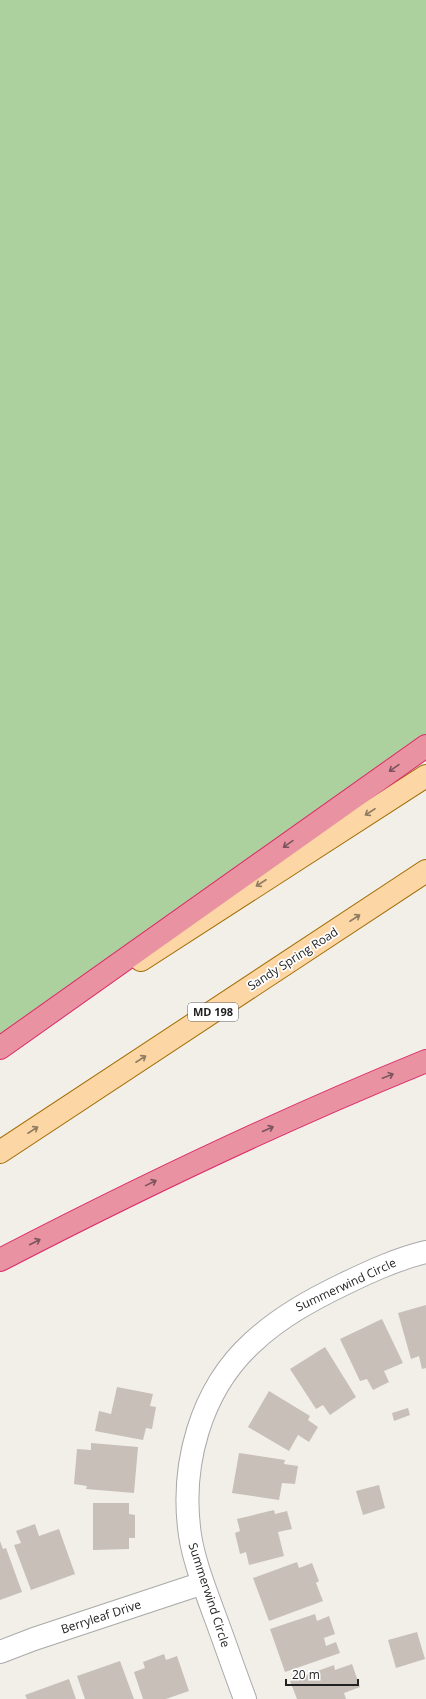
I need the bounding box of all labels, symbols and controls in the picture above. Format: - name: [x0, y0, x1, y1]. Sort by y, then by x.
- one-way arrow: [389, 764, 400, 772]
- one-way arrow: [365, 808, 376, 816]
- one-way arrow: [283, 840, 294, 848]
- one-way arrow: [255, 878, 266, 887]
- one-way arrow: [349, 914, 360, 922]
- street label: Sandy Spring Road: [244, 923, 341, 994]
- road number: MD 198: [188, 1003, 238, 1021]
- one-way arrow: [135, 1055, 146, 1063]
- one-way arrow: [381, 1072, 393, 1080]
- one-way arrow: [262, 1124, 274, 1132]
- one-way arrow: [27, 1126, 38, 1135]
- one-way arrow: [144, 1179, 156, 1186]
- one-way arrow: [28, 1238, 40, 1245]
- street label: Summerwind Circle: [293, 1254, 399, 1315]
- street label: Summerwind Circle: [185, 1540, 234, 1650]
- street label: Berryleaf Drive: [59, 1595, 143, 1637]
- scale bar: [286, 1661, 358, 1687]
- text: 20 m: [292, 1666, 320, 1683]

